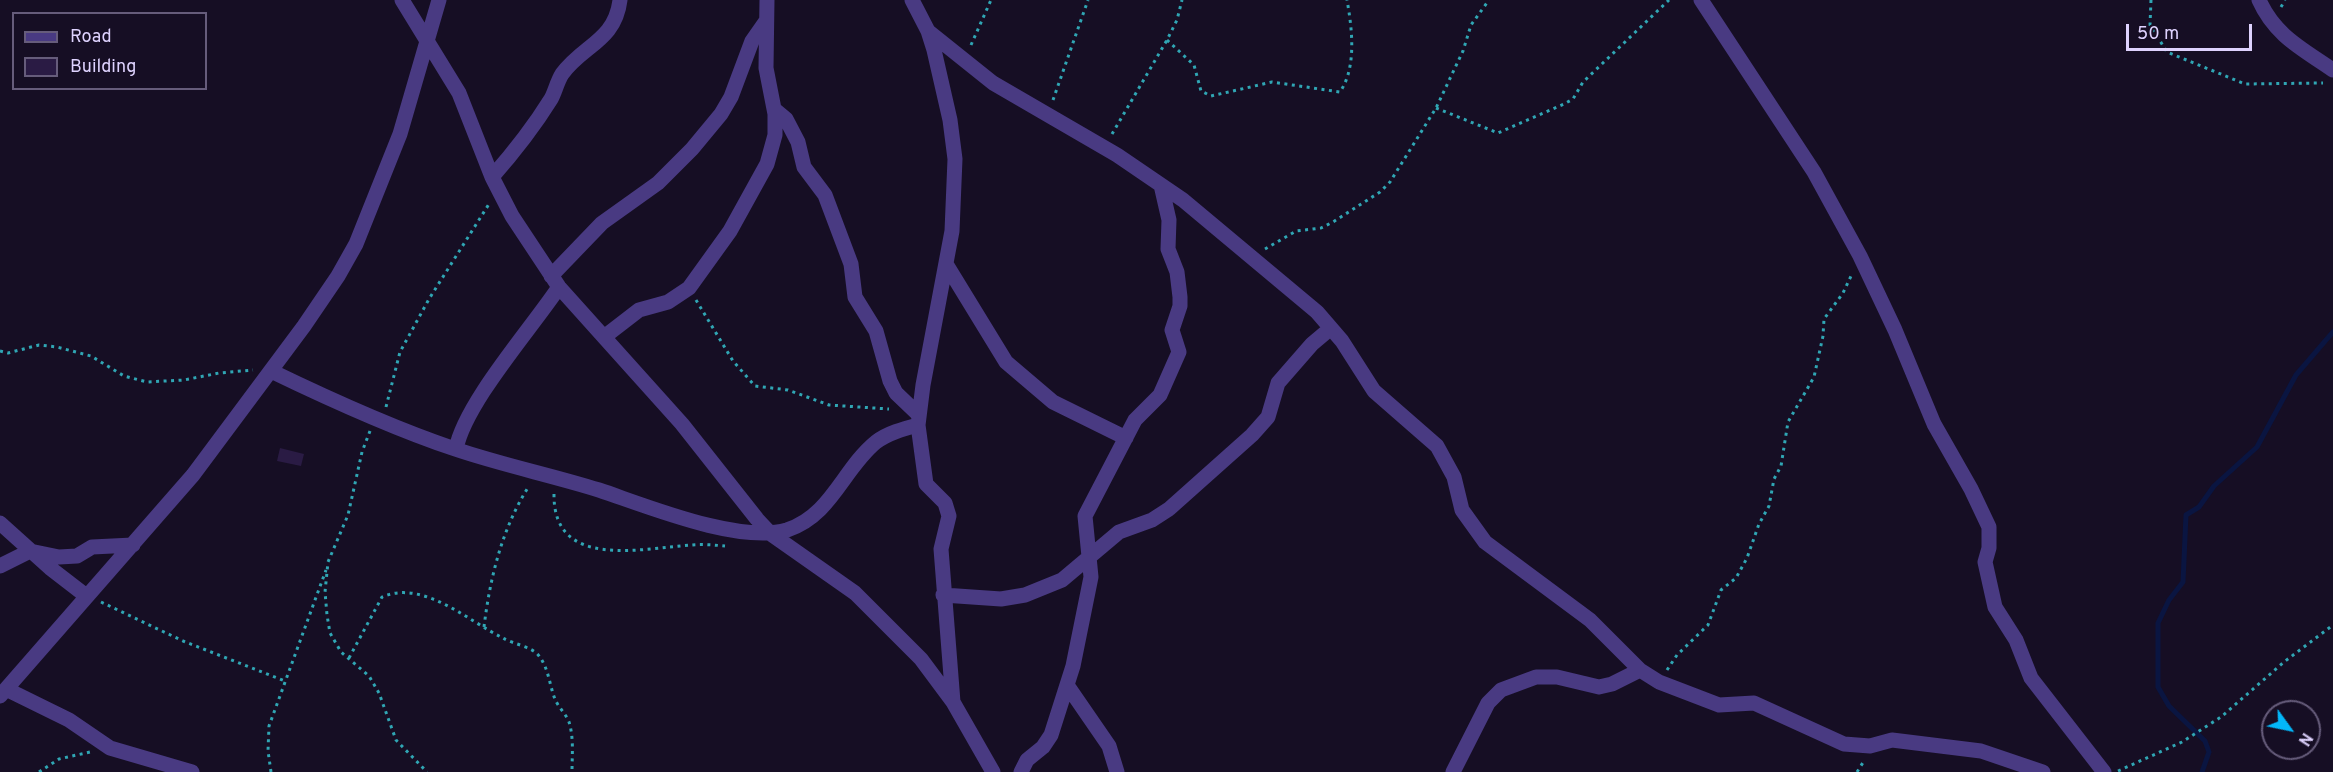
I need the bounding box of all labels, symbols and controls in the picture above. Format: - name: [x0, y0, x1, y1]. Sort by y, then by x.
- legend: [12, 12, 207, 90]
- scale bar: [2129, 12, 2255, 50]
- text: 50 m: [2137, 23, 2179, 46]
- text: Road: [70, 26, 112, 49]
- text: Building: [70, 56, 136, 79]
- north arrow: [2261, 700, 2321, 760]
- text: N: [2293, 728, 2316, 749]

